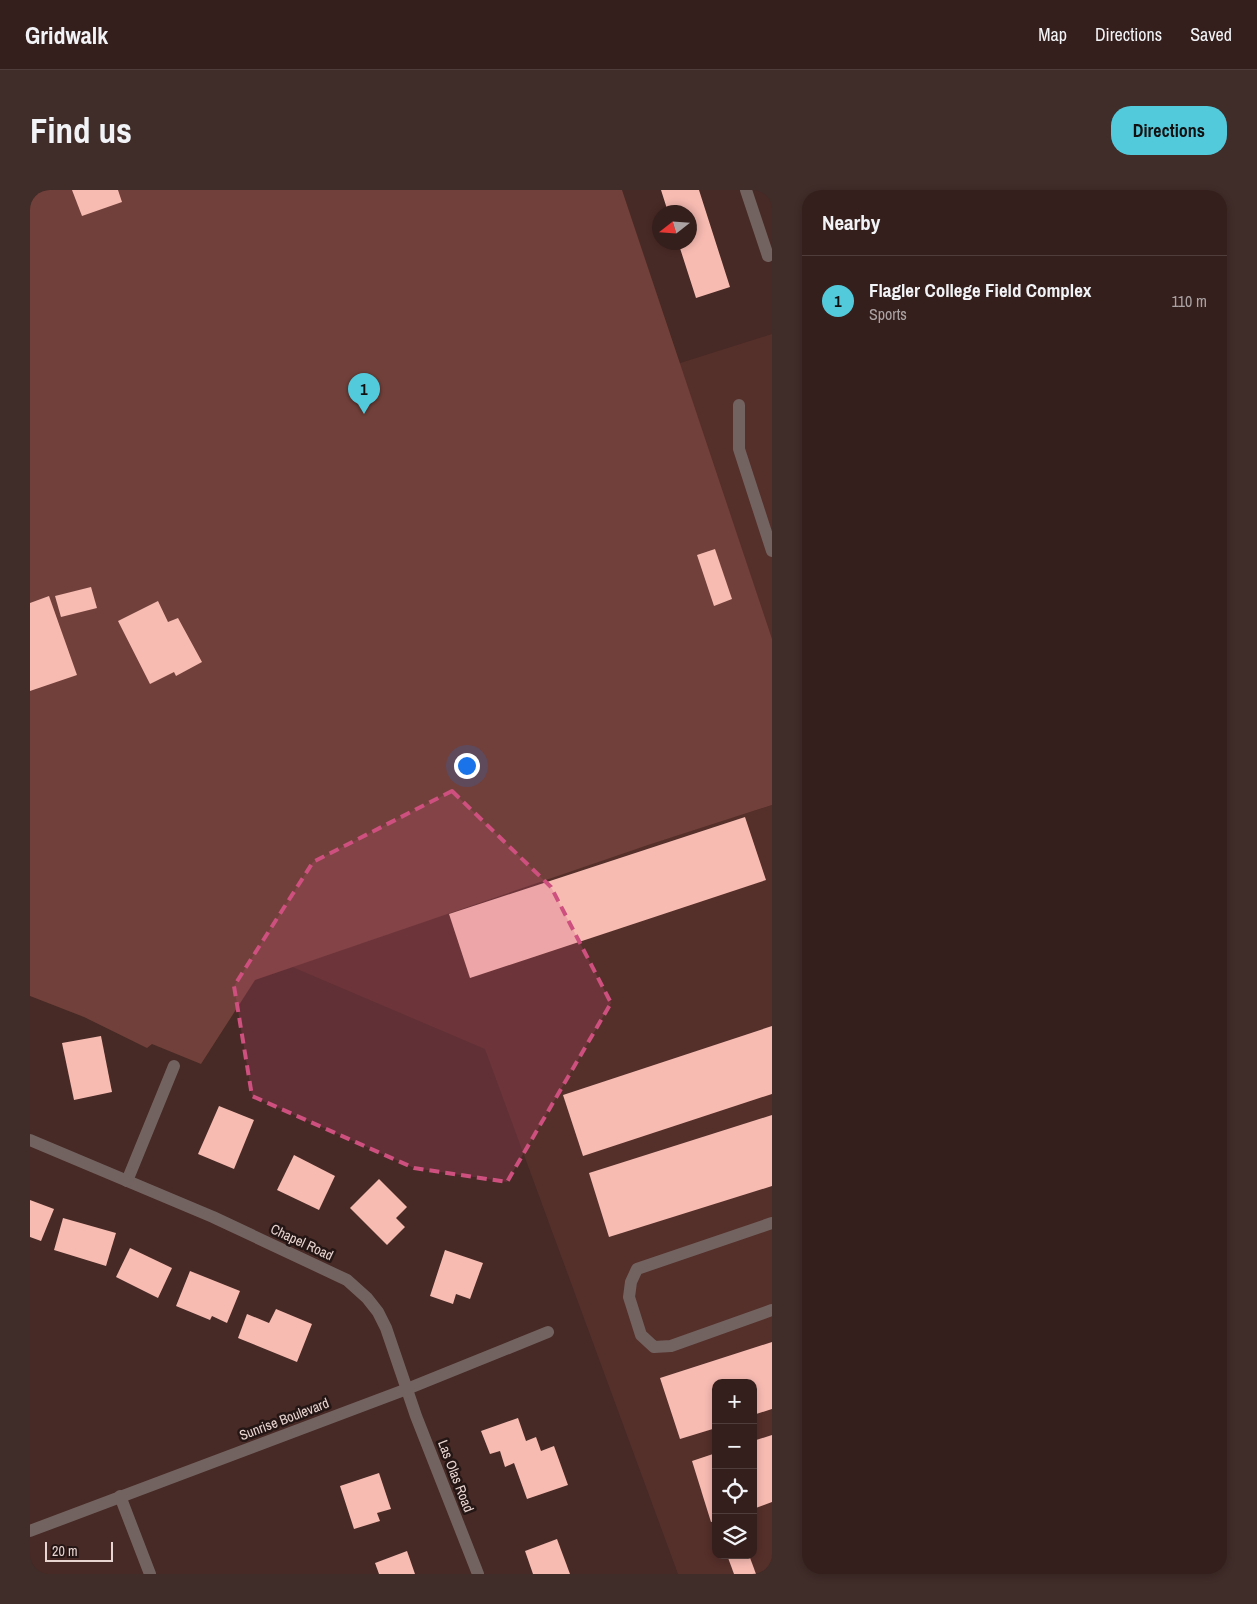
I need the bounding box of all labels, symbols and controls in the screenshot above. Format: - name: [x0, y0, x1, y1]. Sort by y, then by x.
- text: Gridwalk: [25, 19, 108, 51]
- text: Map: [1038, 22, 1067, 47]
- text: Directions: [1095, 22, 1162, 47]
- text: Saved: [1190, 22, 1232, 47]
- button: Directions: [1111, 106, 1227, 155]
- text: Find us: [30, 107, 132, 154]
- north arrow: [652, 205, 697, 250]
- text: Nearby: [822, 208, 880, 237]
- text: Flagler College Field Complex: [869, 277, 1092, 303]
- text: 1: [834, 290, 842, 312]
- text: 110 m: [1171, 290, 1207, 312]
- text: Sports: [869, 303, 907, 325]
- pin: 1: [348, 373, 380, 414]
- your location: [454, 753, 480, 779]
- street label: Chapel Road: [268, 1220, 336, 1264]
- map controls: [712, 1379, 757, 1559]
- button: +: [712, 1379, 757, 1424]
- street label: Sunrise Boulevard: [237, 1394, 331, 1444]
- button: −: [712, 1424, 757, 1469]
- street label: Las Olas Road: [434, 1437, 478, 1515]
- button: locate: [712, 1469, 757, 1514]
- button: layers: [712, 1514, 757, 1559]
- scale bar: [45, 1539, 112, 1562]
- text: 20 m: [52, 1542, 78, 1560]

